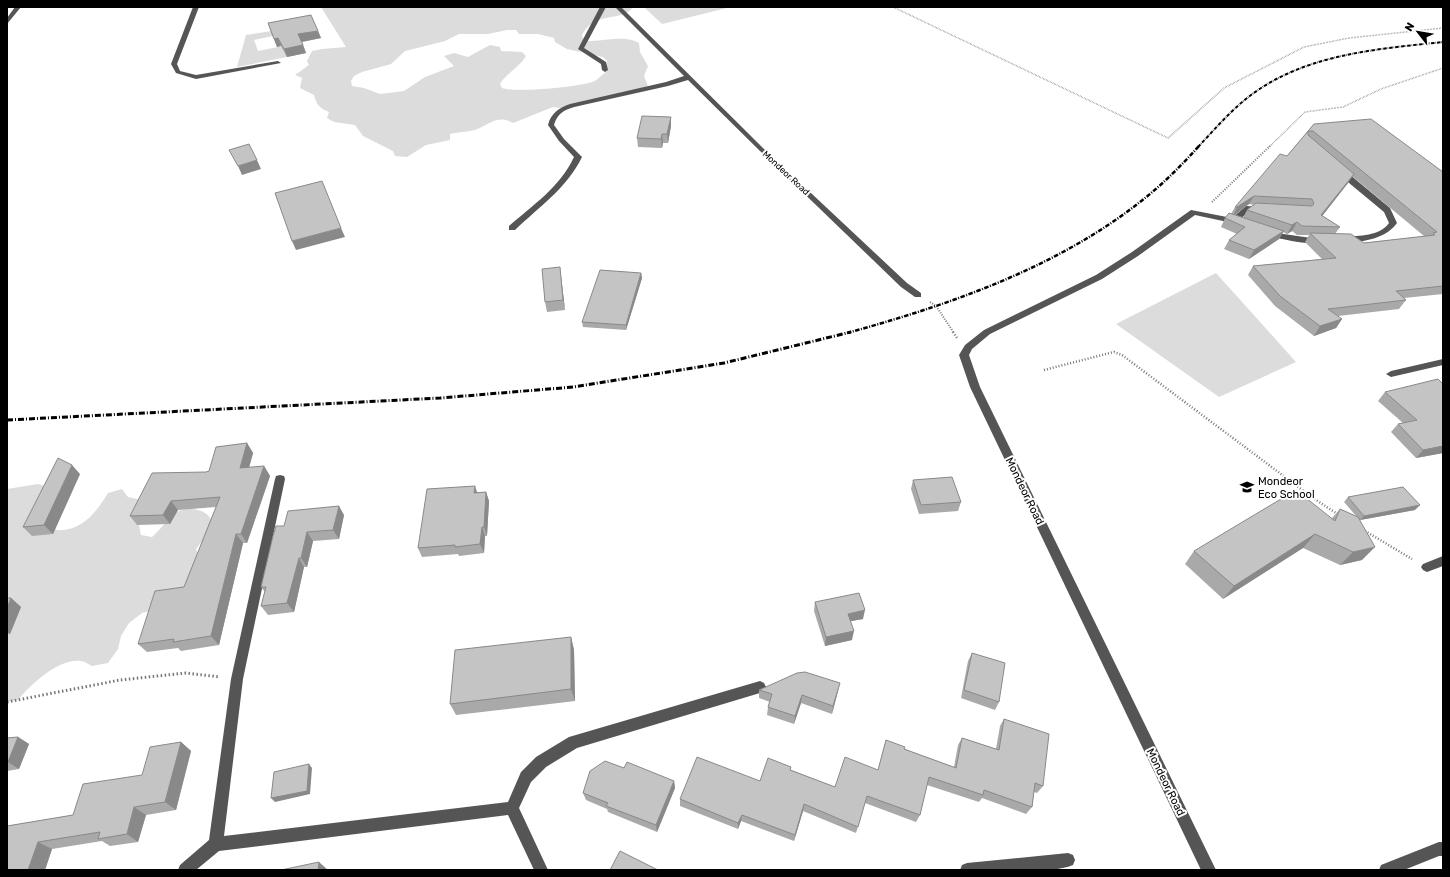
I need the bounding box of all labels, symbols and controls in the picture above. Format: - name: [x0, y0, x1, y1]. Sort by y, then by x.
- north arrow: [1398, 12, 1438, 52]
- text: N: [1402, 20, 1418, 34]
- street label: Mondeor Road: [761, 149, 811, 197]
- street label: Mondeor Road: [1003, 455, 1046, 527]
- place label: Mondeor Eco School: [1258, 475, 1315, 501]
- school or university icon: Mondeor Eco School: [1239, 479, 1255, 495]
- street label: Mondeor Road: [1144, 746, 1187, 818]

